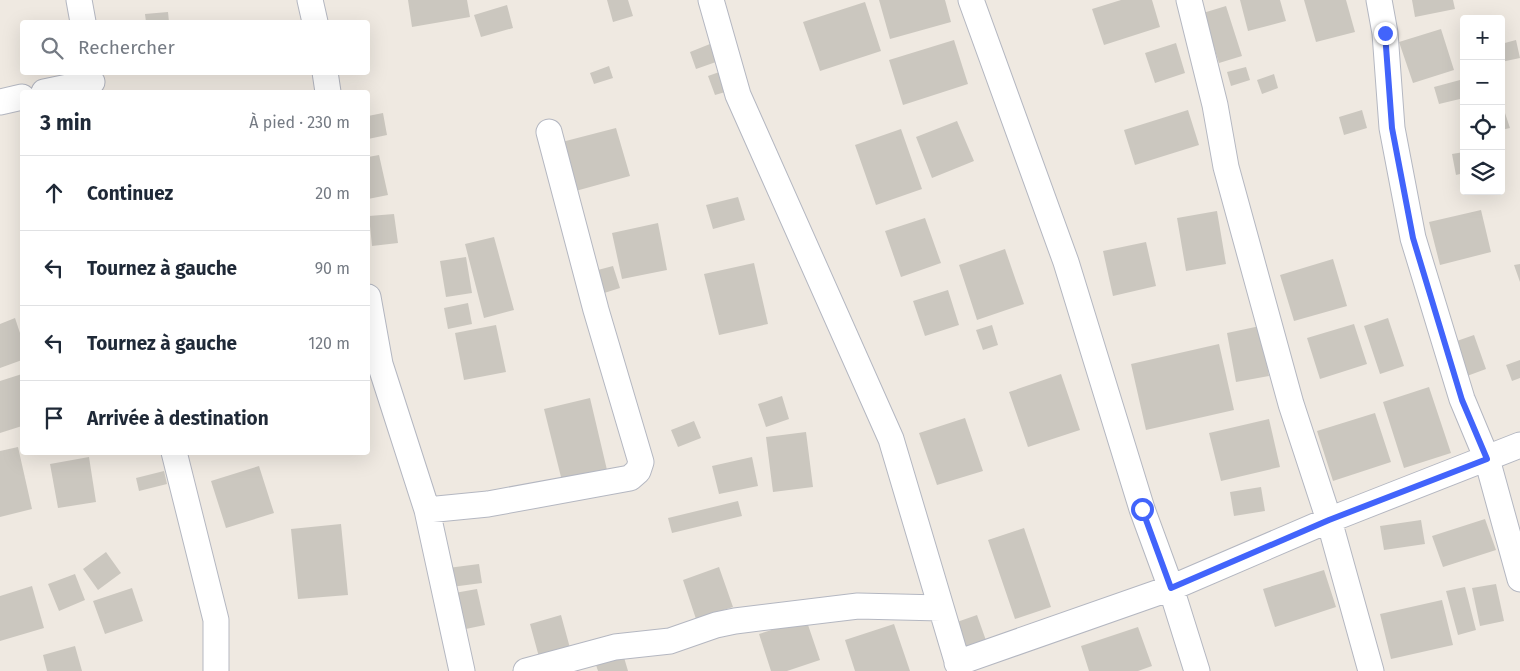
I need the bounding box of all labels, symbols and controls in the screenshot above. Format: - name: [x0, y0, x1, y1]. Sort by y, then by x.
- map controls: [1460, 15, 1505, 195]
- button: +: [1460, 15, 1505, 60]
- search box: [20, 20, 370, 75]
- route end: [1374, 22, 1397, 45]
- icon: search: [38, 34, 66, 62]
- text: Rechercher: [78, 36, 175, 59]
- button: −: [1460, 60, 1505, 105]
- button: locate: [1460, 105, 1505, 150]
- text: 3 min: [40, 110, 92, 136]
- text: À pied · 230 m: [249, 113, 350, 132]
- button: layers: [1460, 150, 1505, 195]
- icon: ahead: [40, 179, 68, 207]
- text: Continuez: [87, 182, 173, 205]
- text: 20 m: [315, 184, 350, 203]
- icon: left: [40, 254, 68, 282]
- text: Tournez à gauche: [87, 257, 237, 280]
- text: 90 m: [315, 259, 350, 278]
- icon: left: [40, 329, 68, 357]
- text: Tournez à gauche: [87, 332, 237, 355]
- text: 120 m: [308, 334, 350, 353]
- icon: arrive: [40, 404, 68, 432]
- text: Arrivée à destination: [87, 407, 269, 430]
- route start: [1131, 498, 1154, 521]

